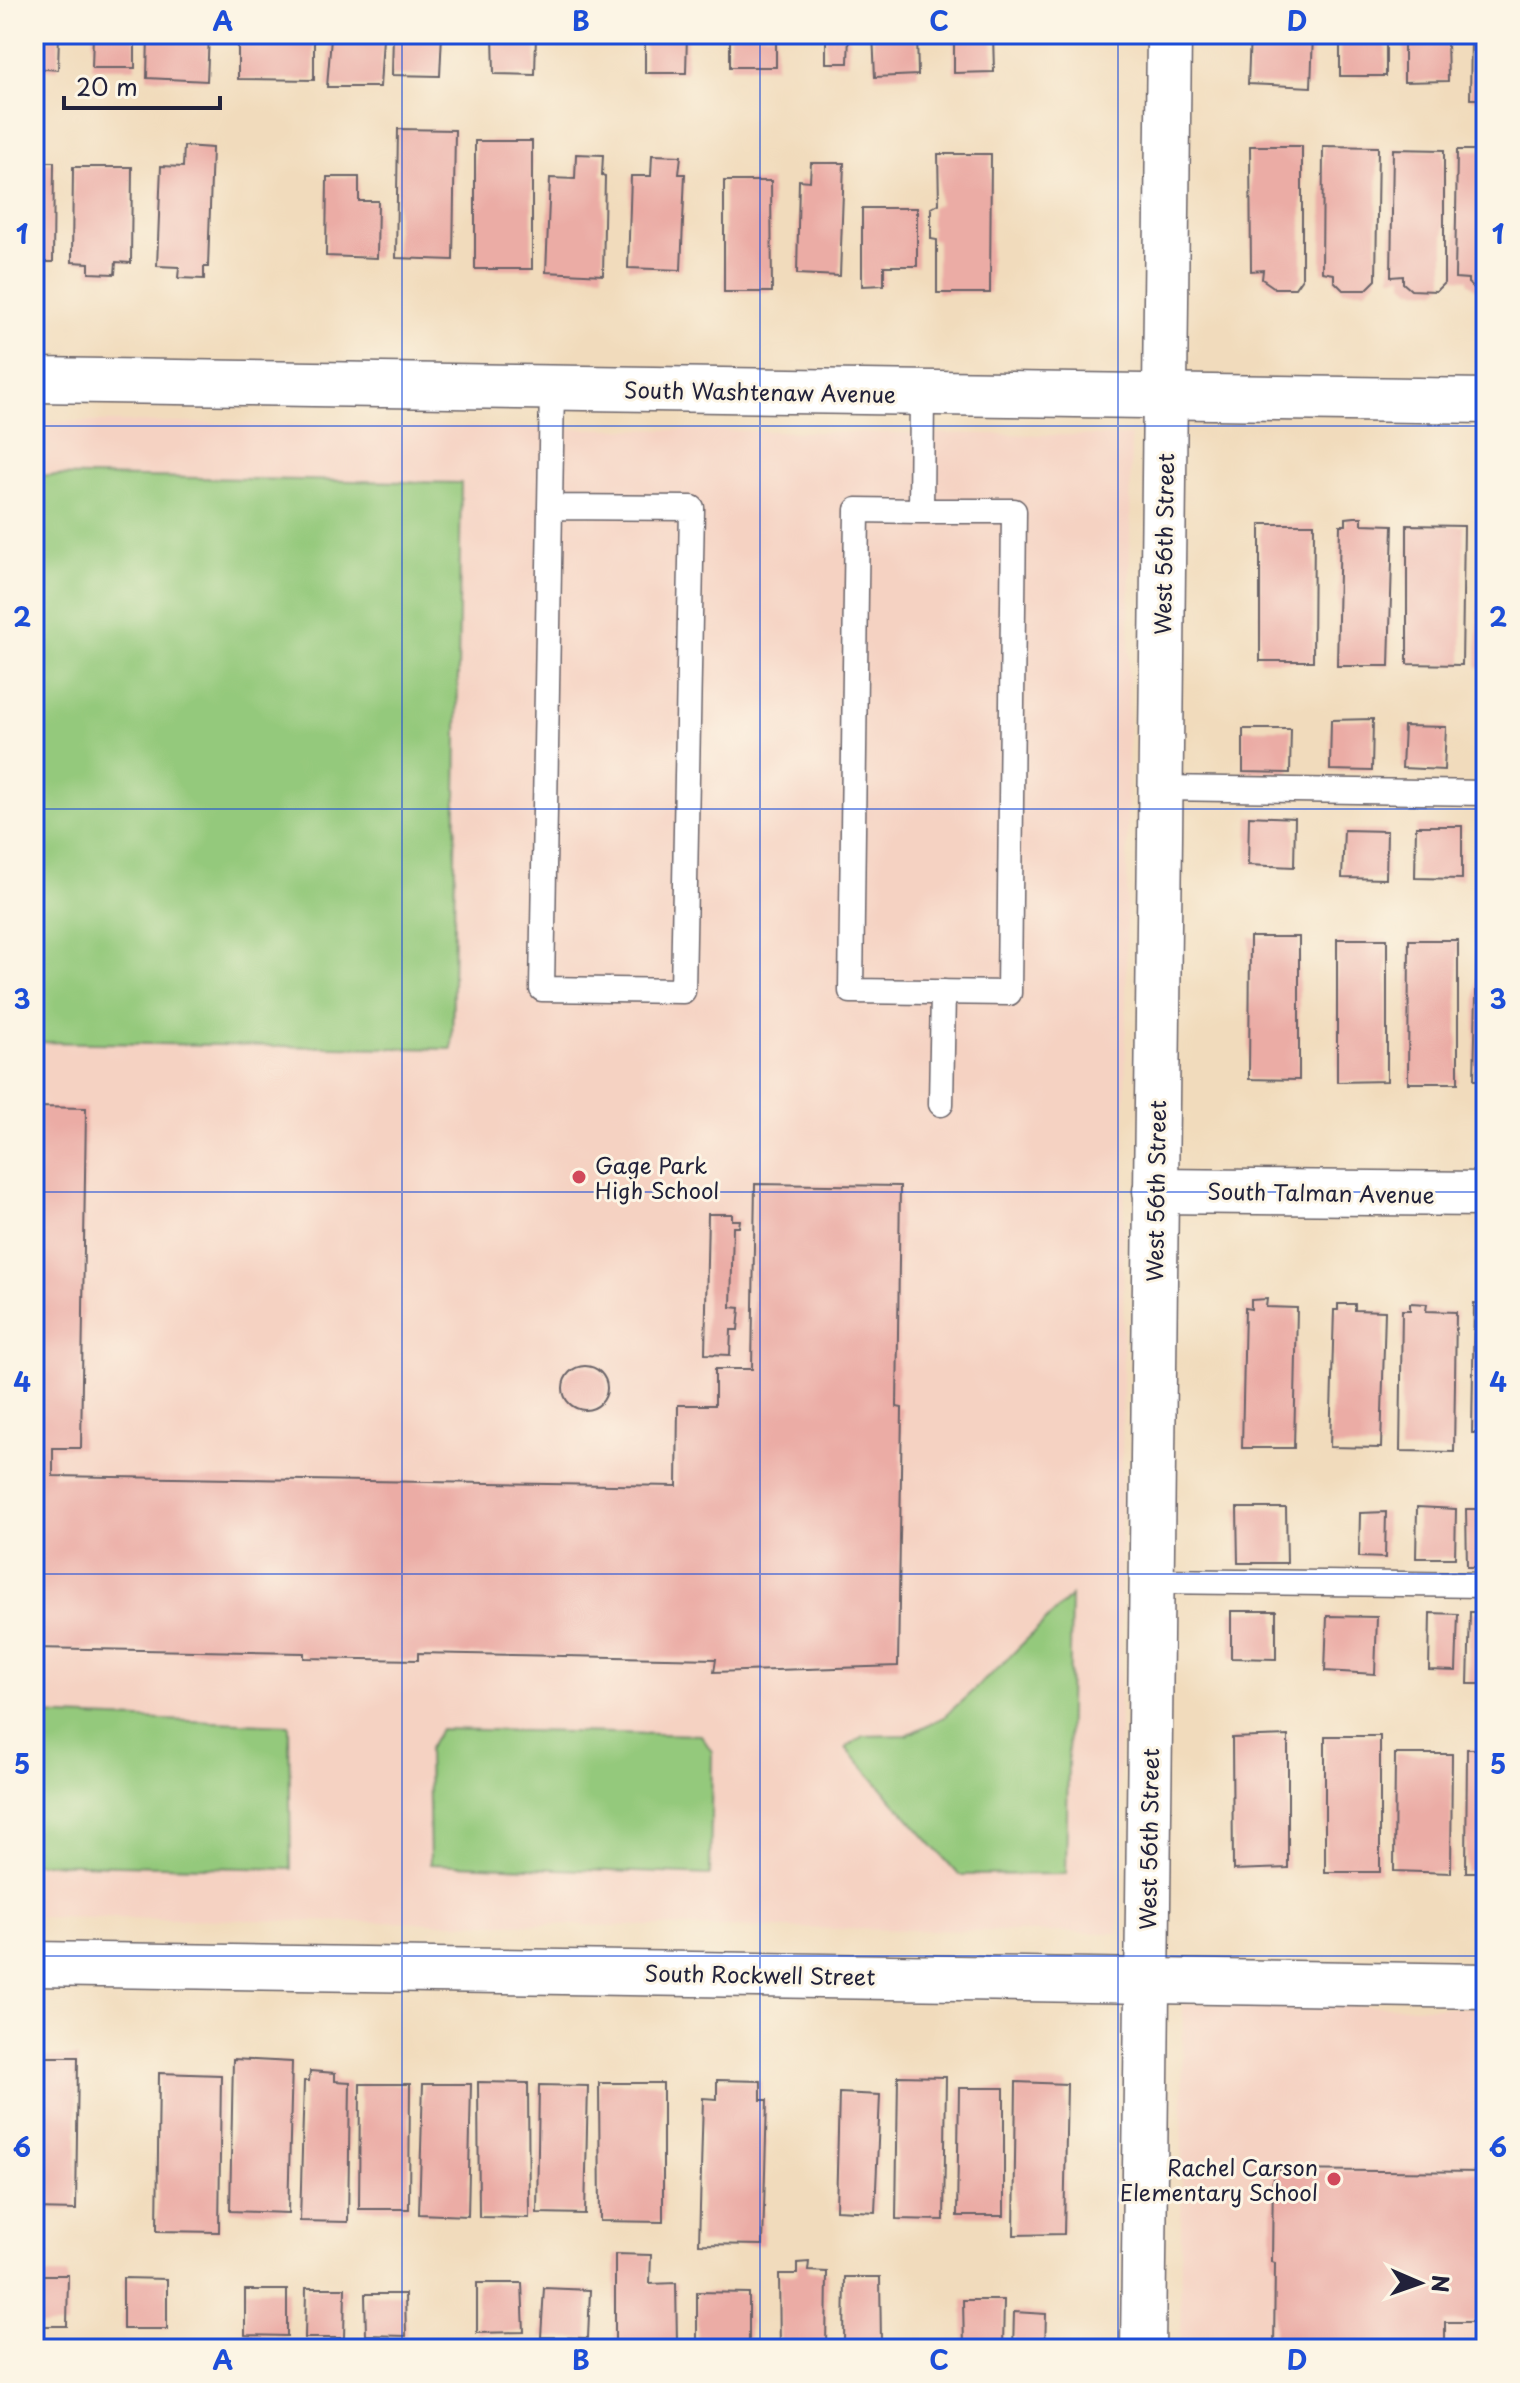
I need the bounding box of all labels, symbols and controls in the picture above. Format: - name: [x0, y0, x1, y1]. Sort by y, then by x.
- text: A: [213, 1, 233, 40]
- text: B: [572, 1, 590, 40]
- text: C: [929, 1, 949, 40]
- text: D: [1287, 1, 1307, 40]
- scale bar: [64, 60, 220, 110]
- text: 20 m: [76, 68, 138, 104]
- text: 1: [16, 214, 28, 253]
- text: 1: [1492, 214, 1504, 253]
- street label: South Washtenaw Avenue: [624, 372, 896, 410]
- street label: West 56th Street: [1145, 453, 1181, 635]
- text: 2: [13, 597, 31, 636]
- text: 2: [1489, 597, 1507, 636]
- text: 3: [13, 979, 31, 1018]
- text: 3: [1489, 979, 1507, 1018]
- street label: West 56th Street: [1137, 1100, 1173, 1282]
- place label: Gage Park High School: [595, 1148, 719, 1206]
- marker: Gage Park High School: [570, 1168, 588, 1186]
- street label: South Talman Avenue: [1207, 1174, 1435, 1210]
- text: 4: [13, 1362, 31, 1401]
- text: 4: [1489, 1362, 1507, 1401]
- text: 5: [14, 1744, 30, 1783]
- text: 5: [1490, 1744, 1506, 1783]
- street label: West 56th Street: [1130, 1748, 1166, 1930]
- street label: South Rockwell Street: [644, 1955, 876, 1993]
- text: 6: [13, 2127, 31, 2166]
- text: 6: [1489, 2127, 1507, 2166]
- place label: Rachel Carson Elementary School: [1120, 2150, 1318, 2208]
- marker: Rachel Carson Elementary School: [1325, 2170, 1343, 2188]
- north arrow: [1380, 2243, 1460, 2323]
- text: N: [1425, 2274, 1458, 2293]
- text: A: [213, 2340, 233, 2379]
- text: B: [572, 2340, 590, 2379]
- text: C: [929, 2340, 949, 2379]
- text: D: [1287, 2340, 1307, 2379]

